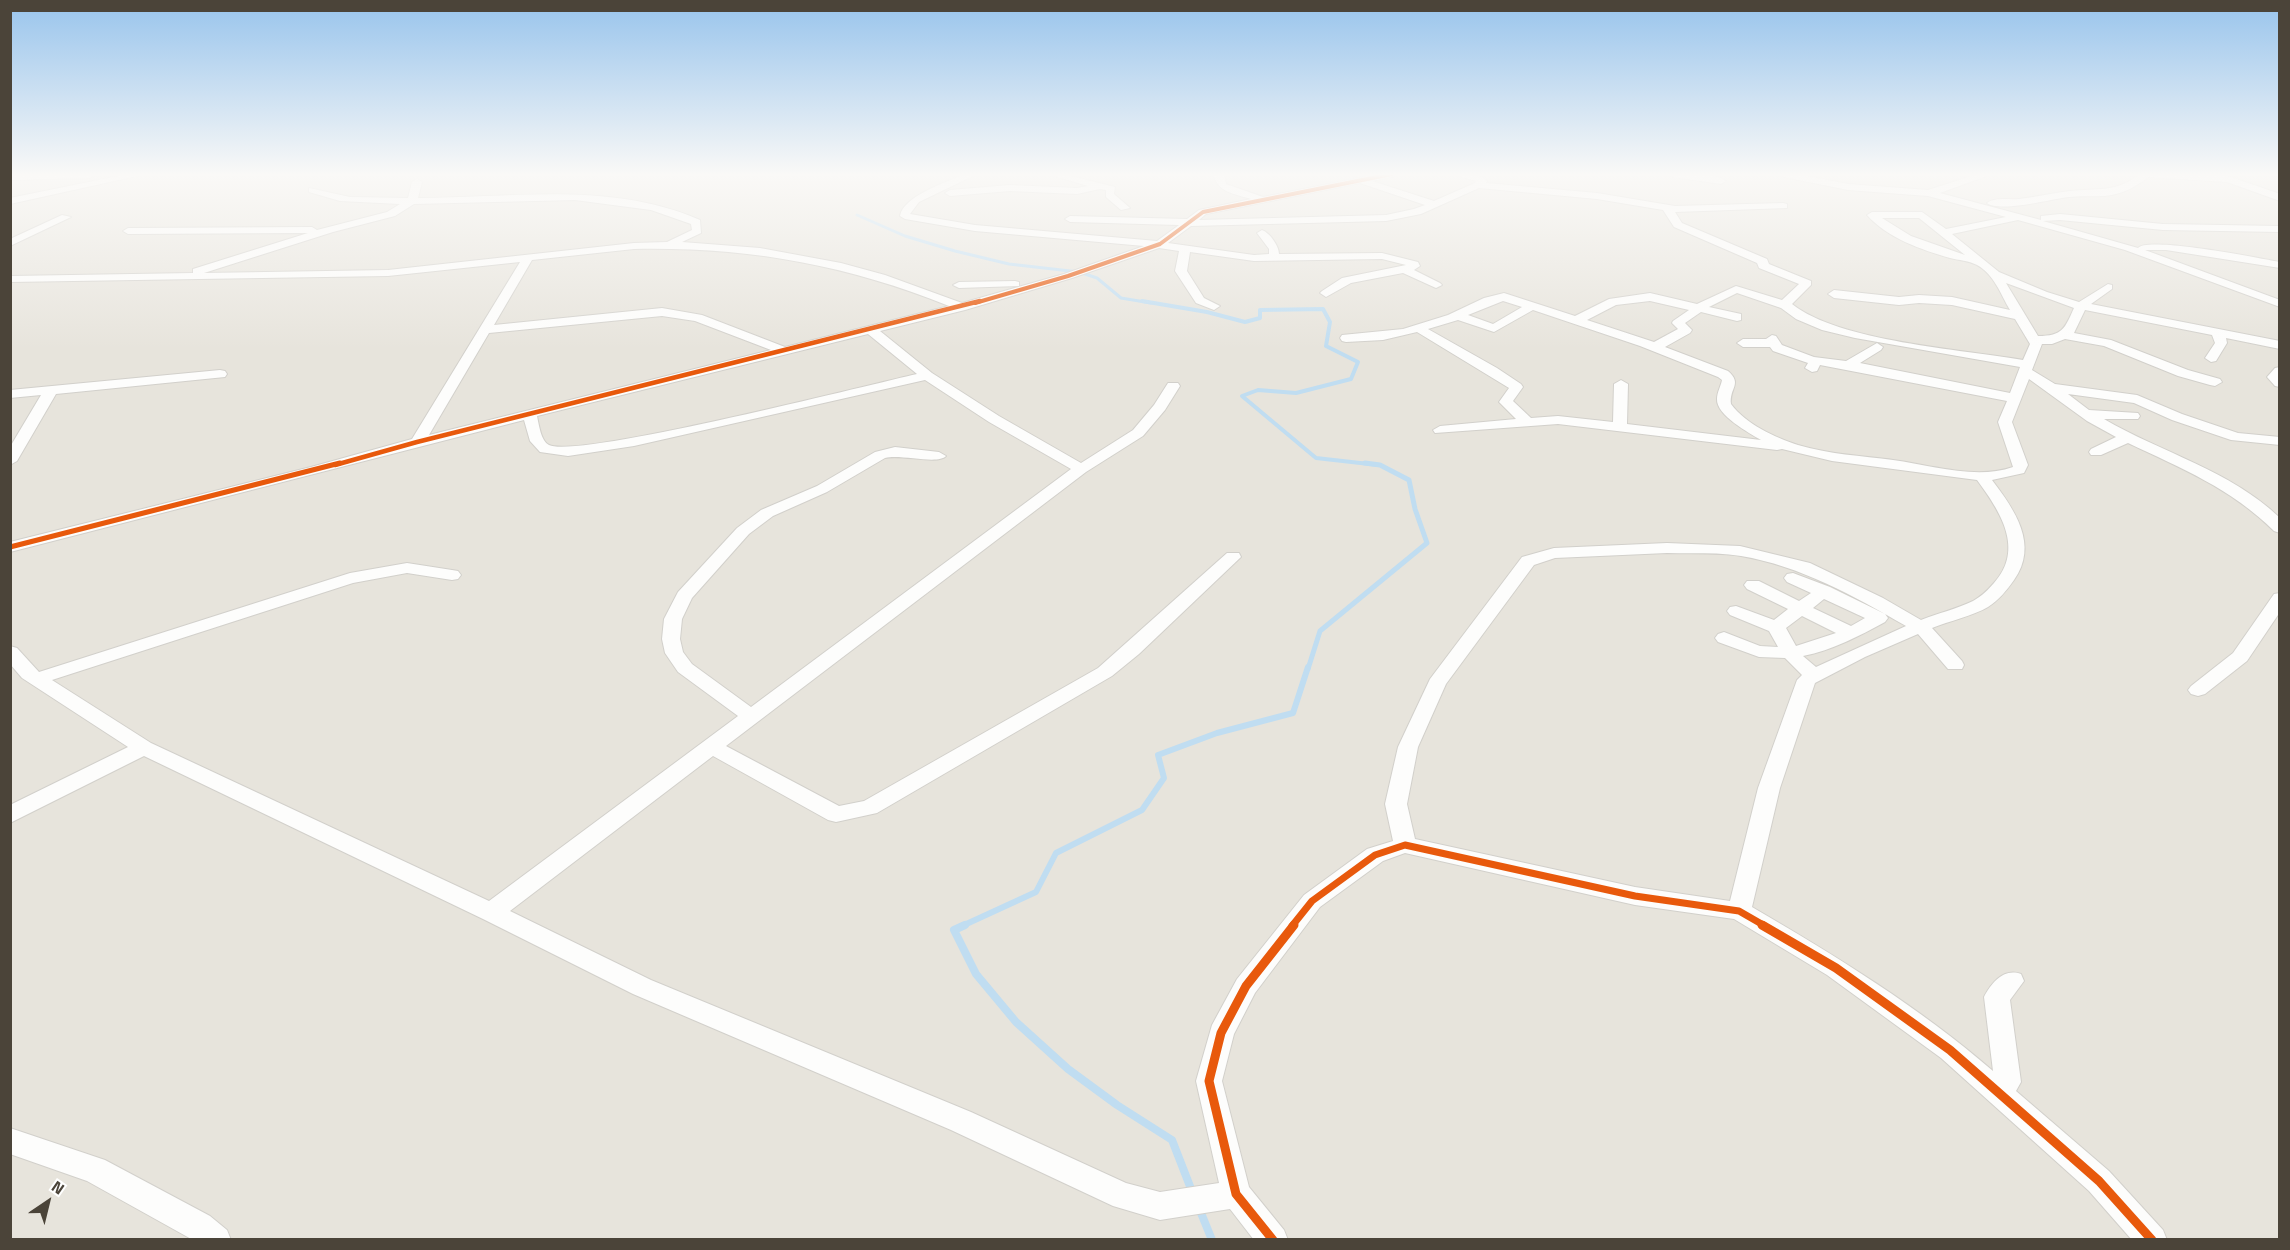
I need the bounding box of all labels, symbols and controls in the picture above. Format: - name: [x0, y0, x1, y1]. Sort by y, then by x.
- north arrow: [18, 1172, 78, 1232]
- text: N: [47, 1174, 70, 1200]

